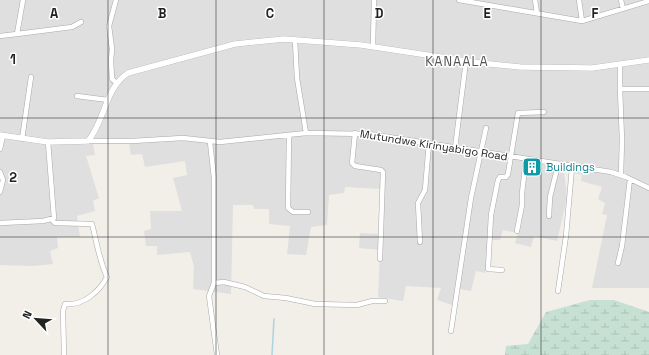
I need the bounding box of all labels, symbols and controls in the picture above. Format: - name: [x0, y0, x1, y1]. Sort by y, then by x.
- text: A: [50, 5, 59, 22]
- text: B: [158, 5, 167, 22]
- text: C: [266, 5, 274, 22]
- text: D: [375, 5, 384, 22]
- text: E: [483, 5, 491, 22]
- text: F: [592, 5, 599, 22]
- text: 1: [10, 51, 16, 68]
- district label: KANAALA: [425, 53, 489, 70]
- street label: Mutundwe Kirinyabigo Road: [359, 126, 509, 164]
- building icon: Buildings: [521, 156, 543, 178]
- place label: Buildings: [546, 160, 595, 174]
- text: 2: [9, 169, 17, 186]
- north arrow: [16, 299, 56, 339]
- text: N: [19, 308, 35, 321]

